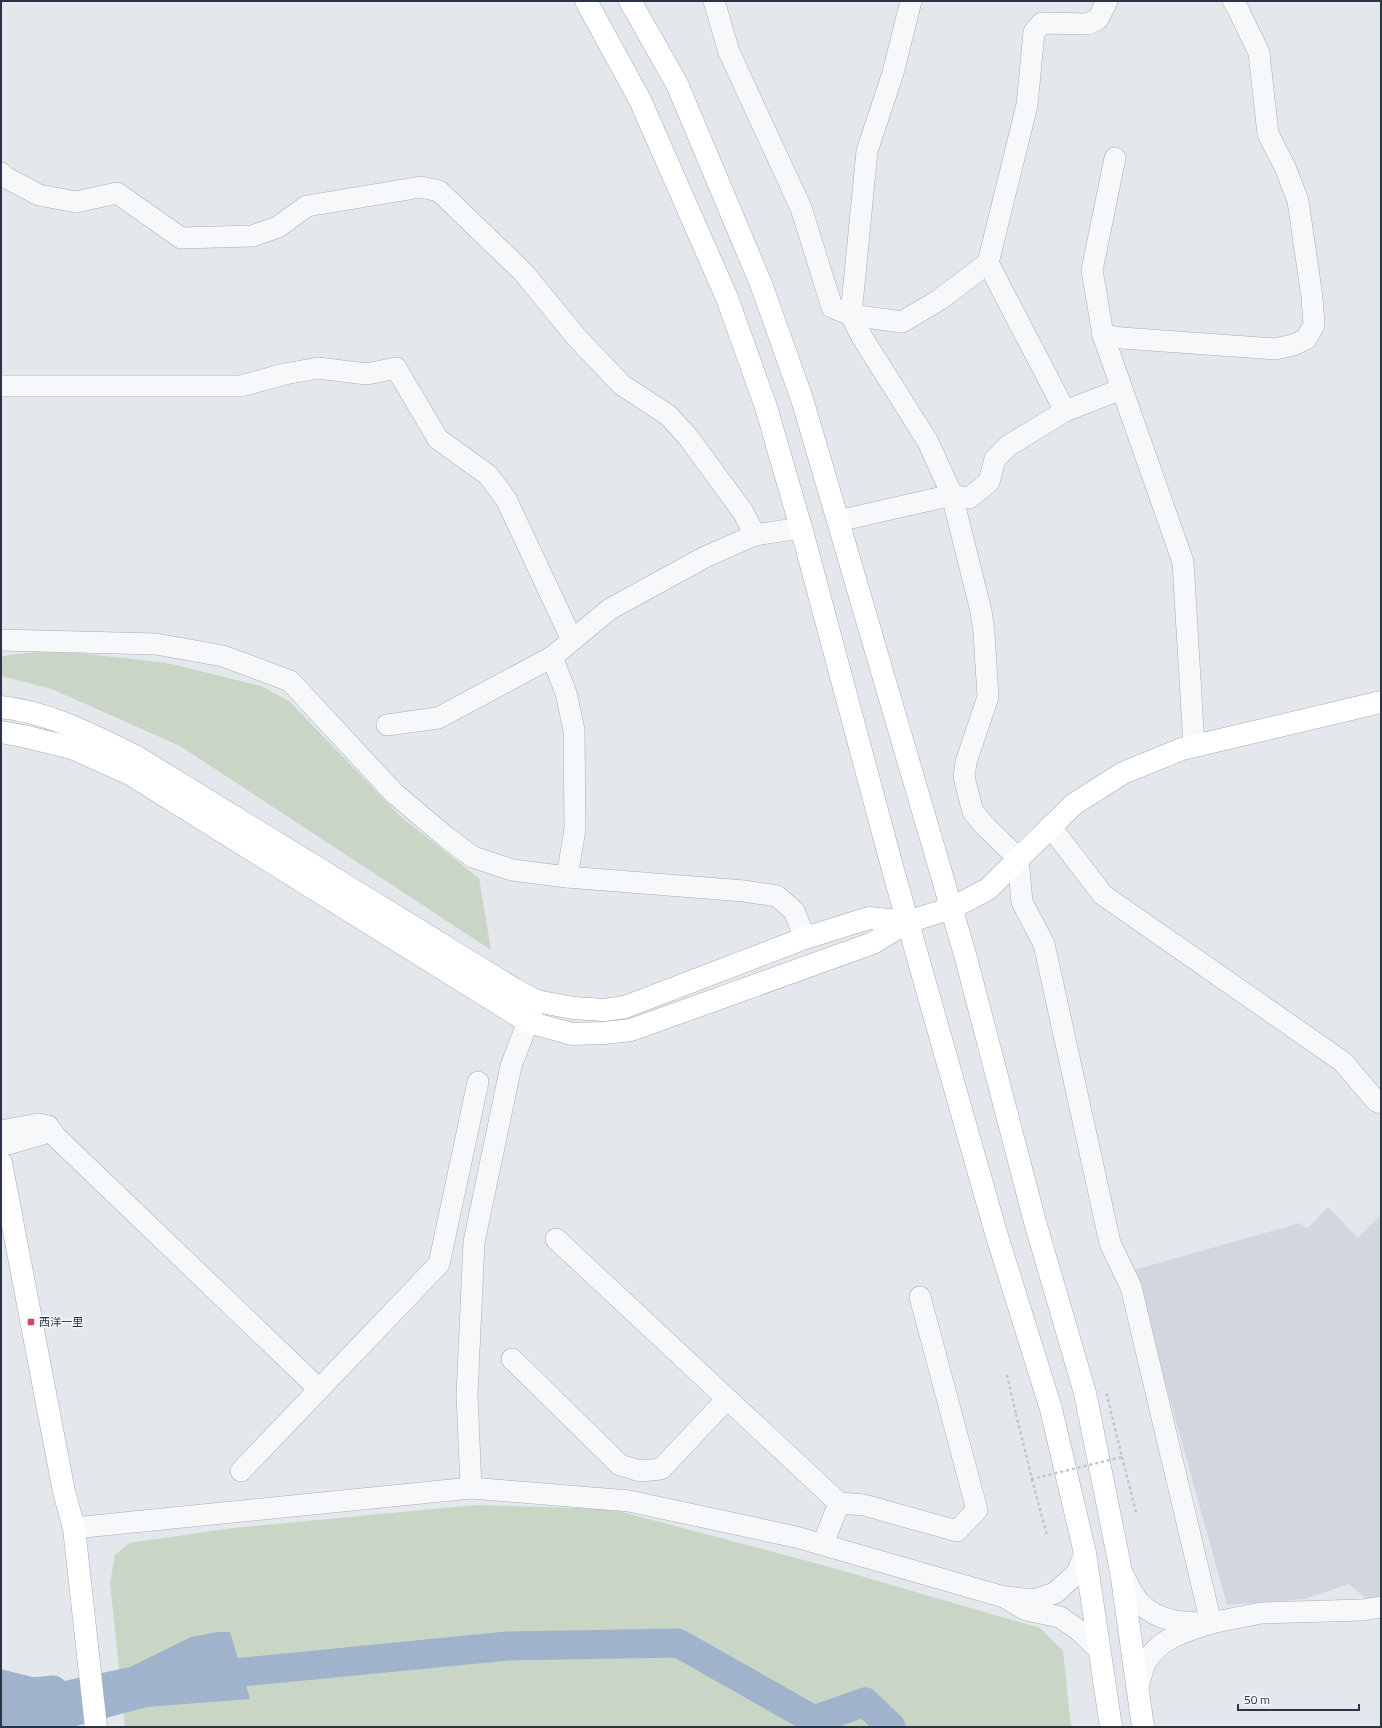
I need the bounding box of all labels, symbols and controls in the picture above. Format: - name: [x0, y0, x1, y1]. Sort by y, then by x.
- place label: 西洋一里: [39, 1314, 83, 1330]
- marker: 西洋一里: [26, 1317, 36, 1327]
- scale bar: [1238, 1686, 1359, 1712]
- text: 50 m: [1244, 1690, 1270, 1709]

